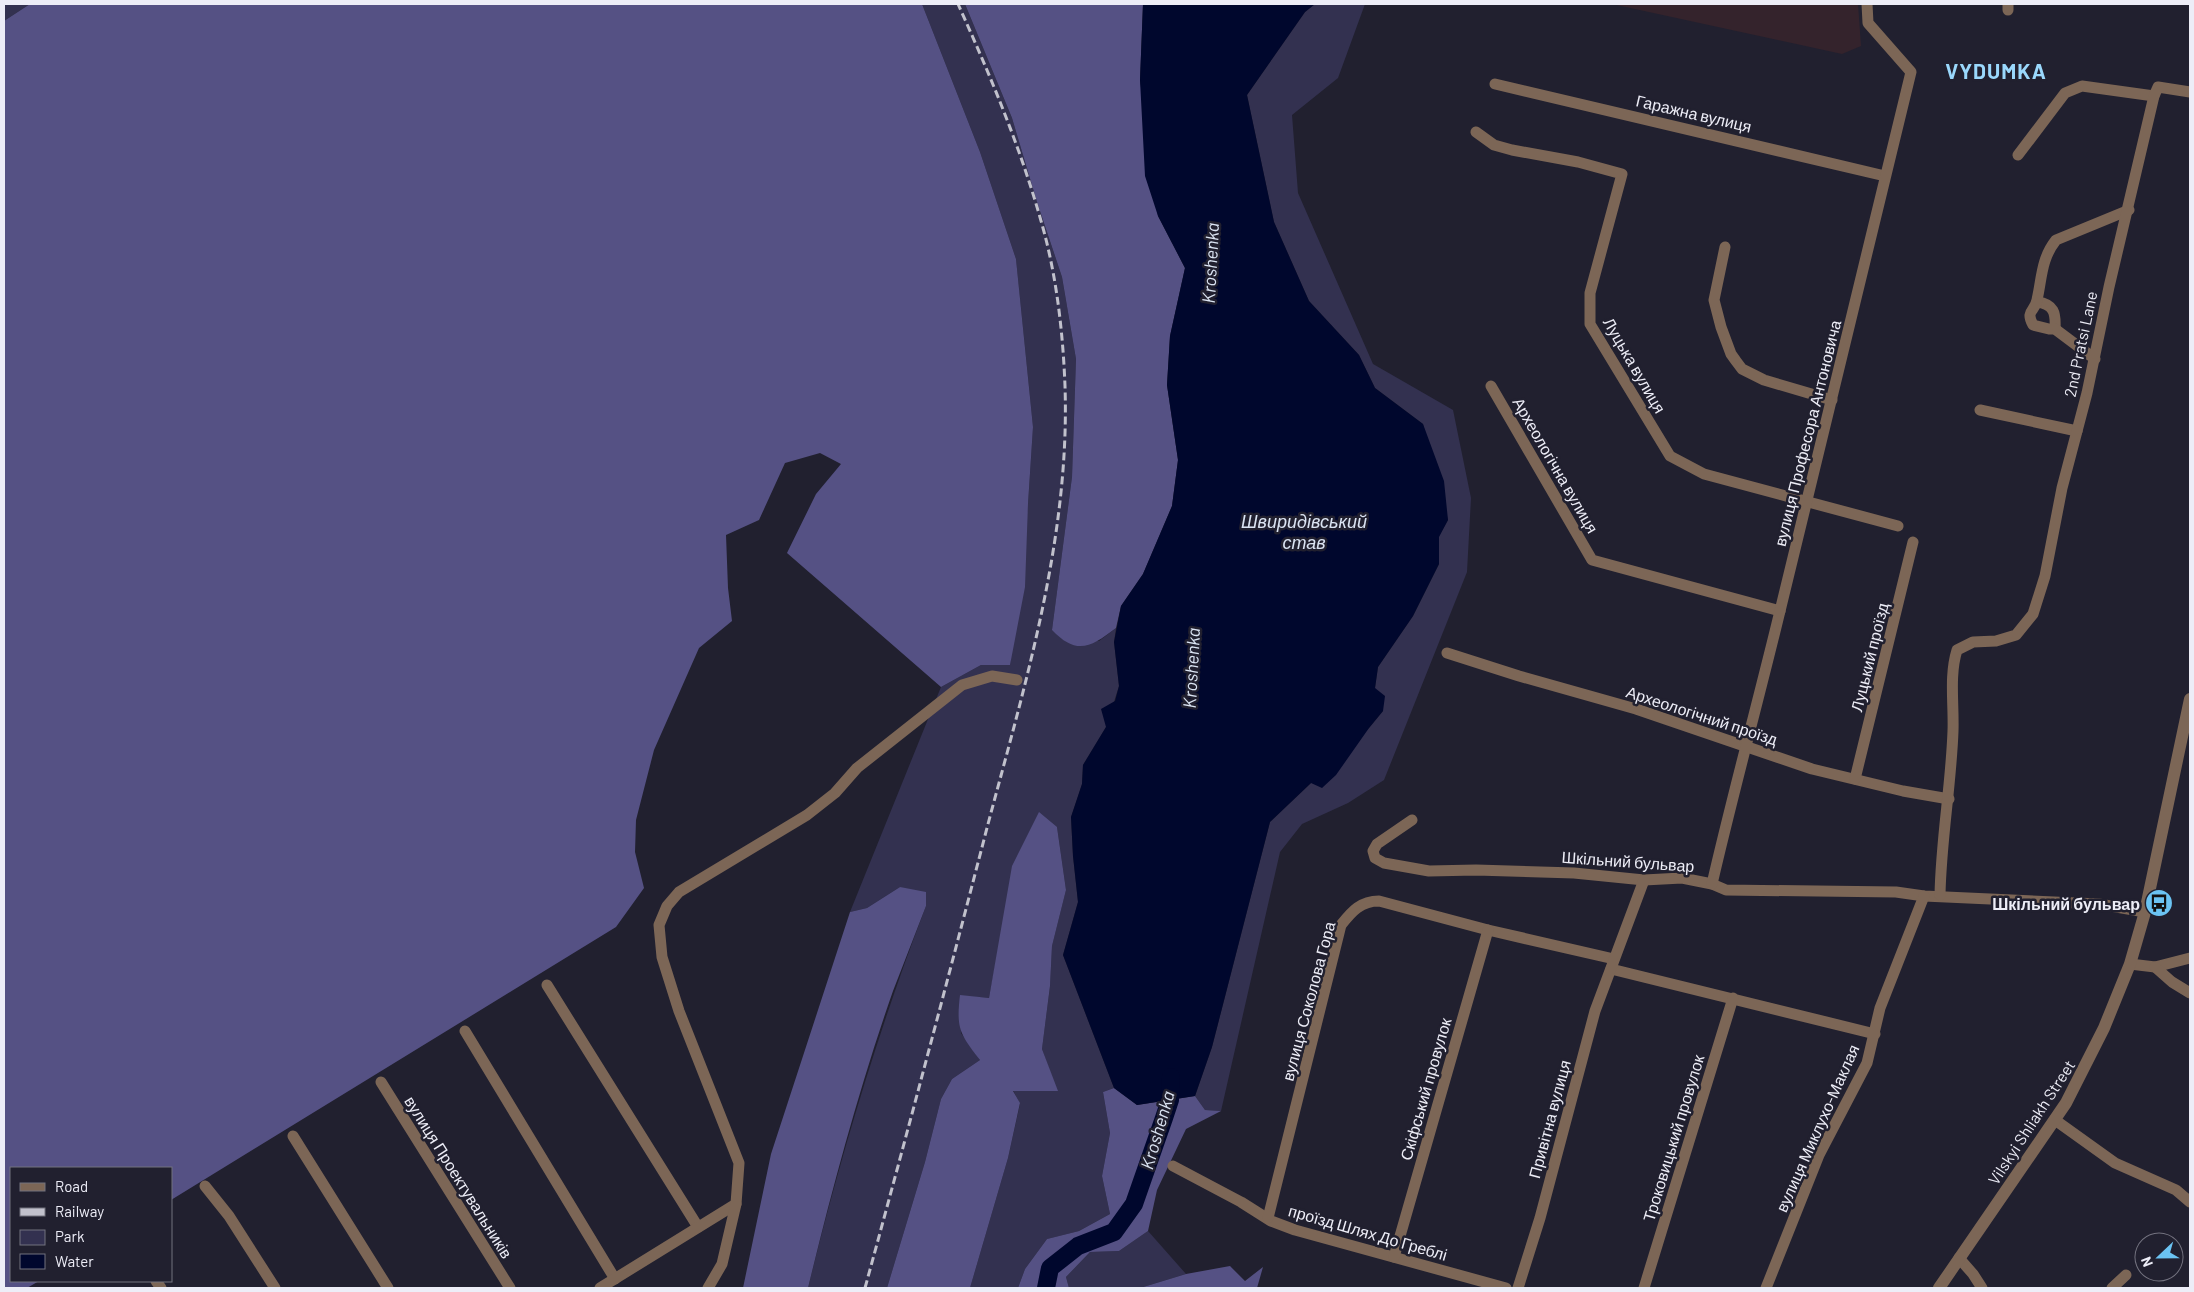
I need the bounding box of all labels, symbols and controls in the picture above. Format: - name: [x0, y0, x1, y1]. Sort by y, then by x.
- district label: VYDUMKA: [1945, 58, 2047, 83]
- street label: Гаражна вулиця: [1634, 90, 1754, 136]
- water label: Kroshenka: [1197, 222, 1223, 304]
- street label: 2nd Pratsi Lane: [2060, 289, 2100, 399]
- street label: Луцька вулиця: [1600, 314, 1670, 416]
- street label: вулиця Професора Антоновича: [1770, 318, 1844, 548]
- street label: Археологічна вулиця: [1509, 394, 1603, 536]
- water label: Швиридівський став: [1241, 510, 1367, 553]
- street label: Луцький проїзд: [1846, 600, 1892, 713]
- water label: Kroshenka: [1178, 627, 1204, 709]
- street label: Археологічний проїзд: [1624, 682, 1781, 749]
- street label: Шкільний бульвар: [1561, 847, 1695, 875]
- bus stop icon: Шкільний бульвар: [2144, 888, 2174, 918]
- place label: Шкільний бульвар: [1992, 894, 2140, 913]
- street label: вулиця Соколова Гора: [1278, 919, 1338, 1083]
- street label: Скіфський провулок: [1396, 1015, 1455, 1162]
- street label: вулиця Миклухо-Маклая: [1771, 1041, 1863, 1215]
- street label: Троковицький провулок: [1639, 1051, 1708, 1224]
- street label: Vilskyi Shliakh Street: [1984, 1056, 2078, 1188]
- street label: Привітна вулиця: [1524, 1058, 1574, 1180]
- water label: Kroshenka: [1135, 1088, 1179, 1172]
- street label: вулиця Проектувальників: [401, 1092, 517, 1262]
- legend: [10, 1167, 172, 1282]
- text: Road: [55, 1177, 88, 1195]
- street label: проїзд Шлях До Греблі: [1286, 1200, 1450, 1264]
- text: Railway: [55, 1202, 104, 1220]
- text: Park: [55, 1227, 85, 1245]
- north arrow: [2134, 1232, 2184, 1282]
- text: Water: [55, 1252, 94, 1270]
- text: N: [2137, 1255, 2156, 1270]

